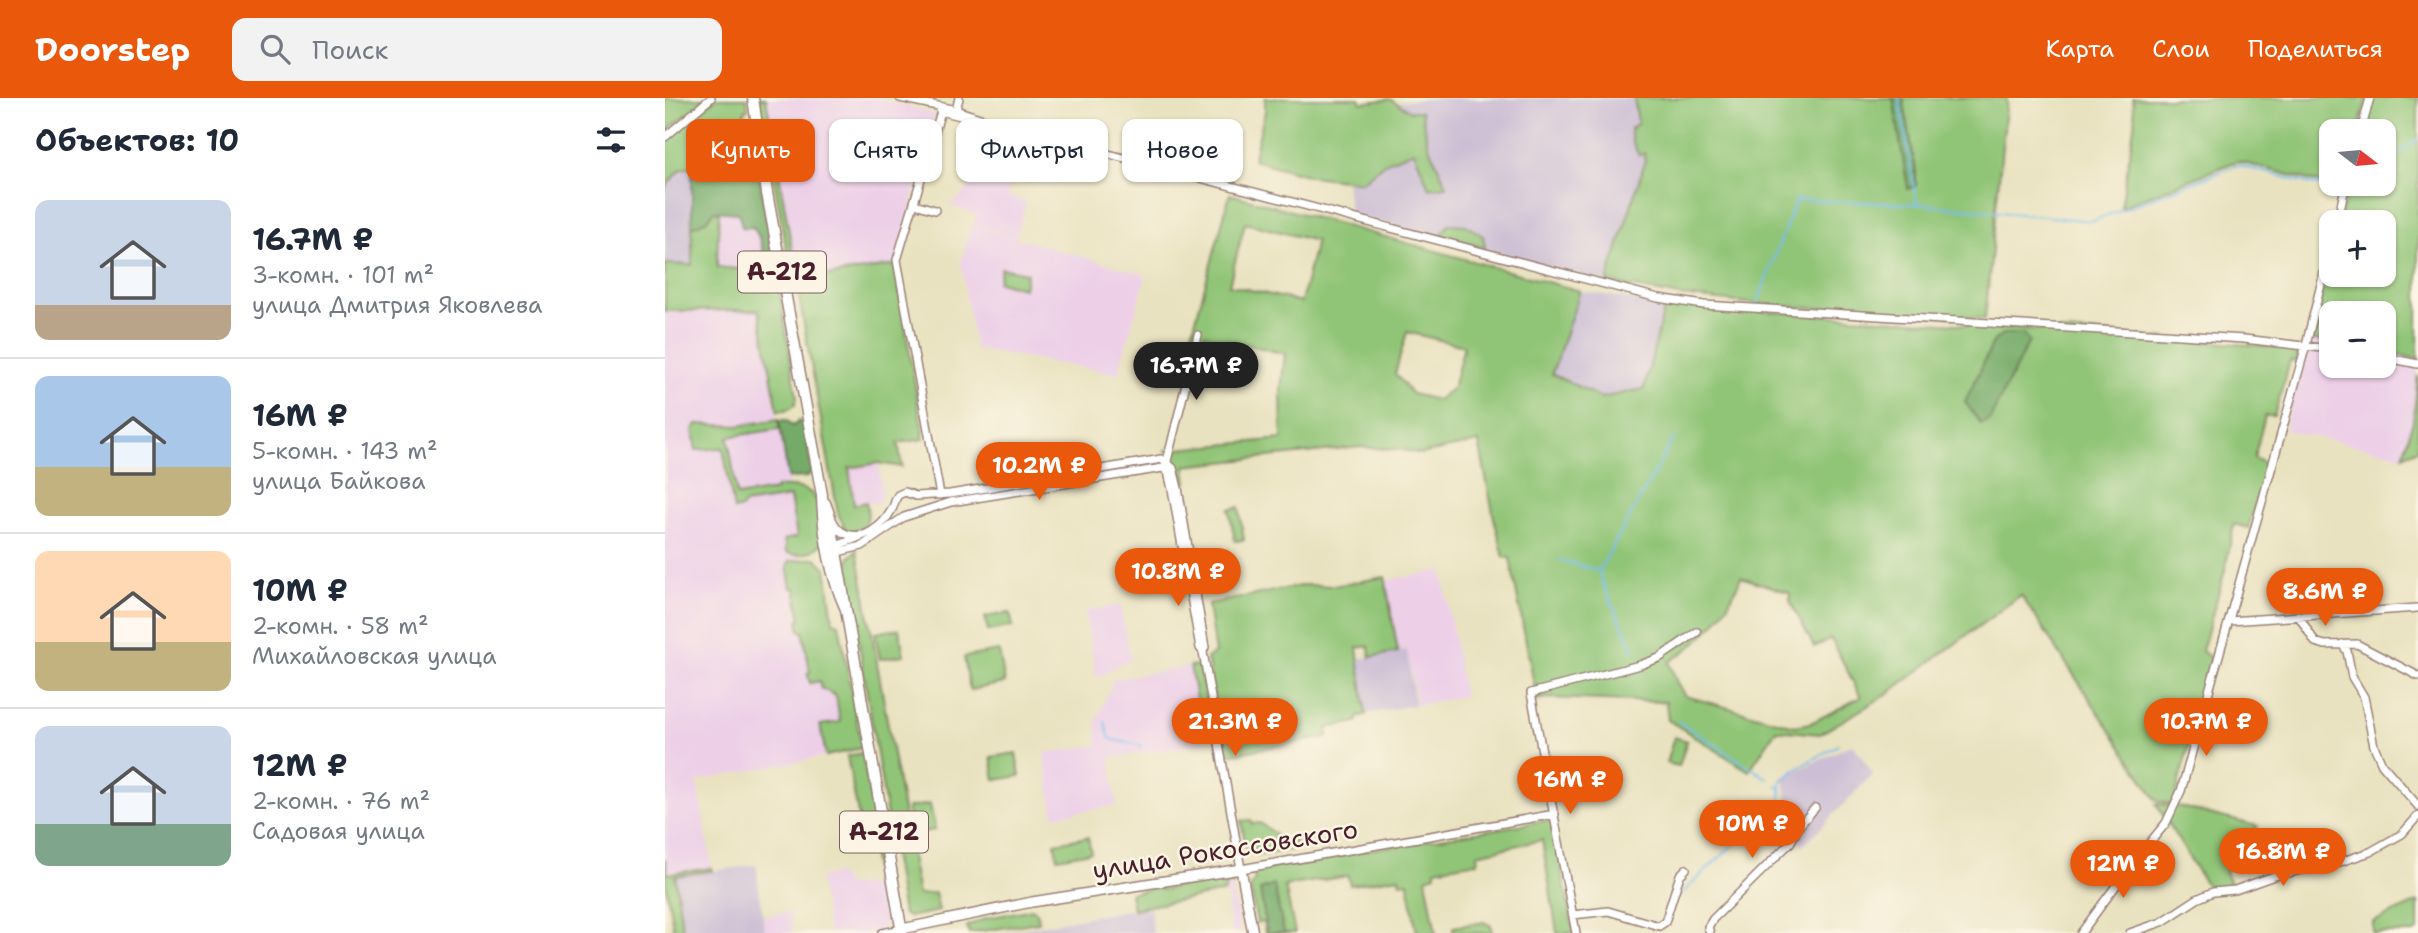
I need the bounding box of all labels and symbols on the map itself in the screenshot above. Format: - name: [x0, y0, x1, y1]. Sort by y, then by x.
- north arrow: [2319, 119, 2396, 196]
- road number: А-212: [738, 252, 826, 292]
- pin: 16.7M ₽: [1131, 342, 1261, 402]
- pin: 10.2M ₽: [974, 442, 1104, 502]
- pin: 10.8M ₽: [1113, 548, 1243, 608]
- pin: 8.6M ₽: [2268, 568, 2382, 628]
- pin: 21.3M ₽: [1170, 698, 1300, 758]
- pin: 10.7M ₽: [2141, 698, 2271, 758]
- pin: 16M ₽: [1521, 756, 1619, 816]
- pin: 10M ₽: [1703, 800, 1801, 860]
- street label: улица Рокоссовского: [1090, 811, 1360, 887]
- road number: А-212: [840, 812, 928, 852]
- pin: 16.8M ₽: [2218, 828, 2348, 888]
- pin: 12M ₽: [2074, 840, 2172, 900]

